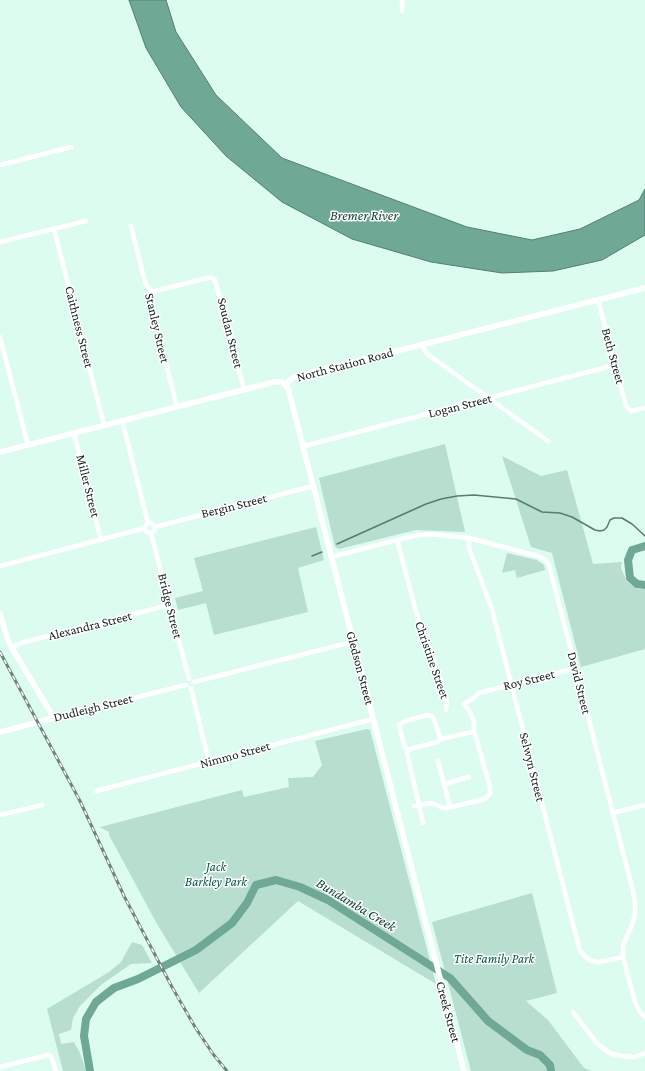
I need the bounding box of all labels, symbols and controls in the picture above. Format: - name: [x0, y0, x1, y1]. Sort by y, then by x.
- water label: Bremer River: [330, 208, 398, 224]
- street label: Caithness Street: [61, 284, 97, 370]
- street label: Stanley Street: [141, 292, 173, 364]
- street label: Soudan Street: [214, 296, 246, 370]
- street label: Beth Street: [598, 326, 628, 386]
- street label: North Station Road: [295, 345, 395, 385]
- street label: Logan Street: [427, 391, 493, 421]
- street label: Miller Street: [73, 453, 103, 519]
- street label: Bergin Street: [200, 490, 268, 522]
- street label: Bridge Street: [154, 572, 186, 640]
- street label: Alexandra Street: [47, 608, 133, 644]
- street label: Christine Street: [411, 619, 453, 701]
- street label: Gledson Street: [343, 629, 377, 707]
- street label: David Street: [564, 650, 594, 716]
- street label: Roy Street: [502, 666, 556, 694]
- street label: Dudleigh Street: [52, 691, 134, 725]
- street label: Selwyn Street: [516, 731, 548, 803]
- street label: Nimmo Street: [198, 738, 272, 772]
- park label: Jack Barkley Park: [185, 859, 247, 890]
- water label: Bundamba Creek: [313, 875, 399, 935]
- park label: Tite Family Park: [454, 951, 534, 967]
- street label: Creek Street: [432, 980, 464, 1044]

